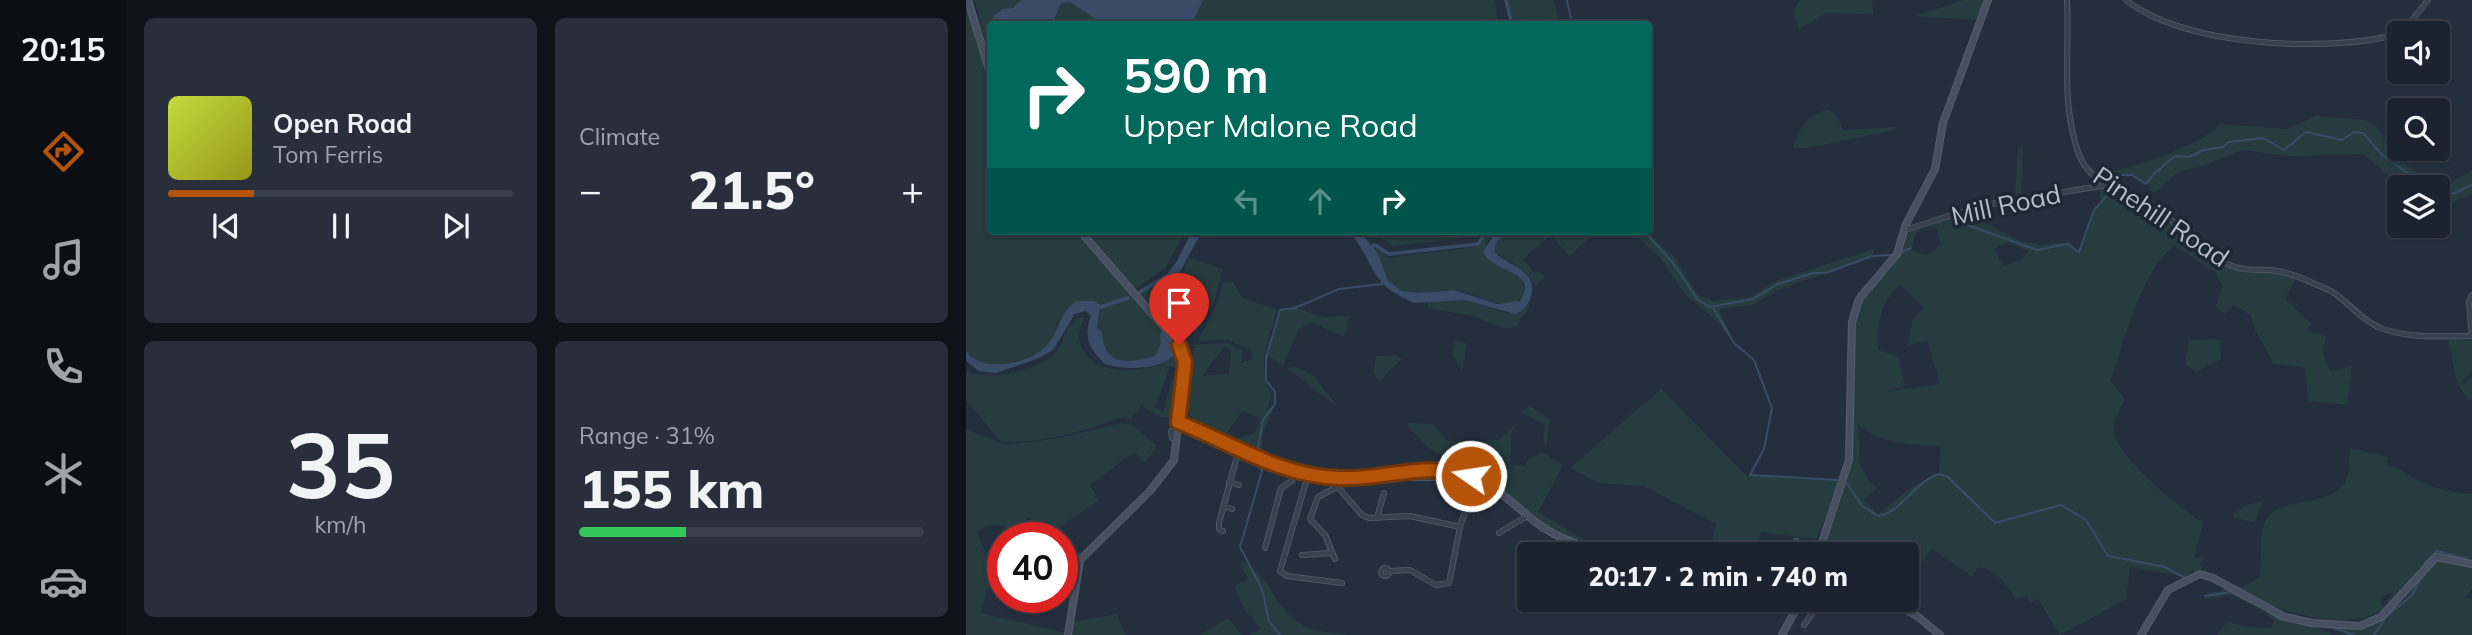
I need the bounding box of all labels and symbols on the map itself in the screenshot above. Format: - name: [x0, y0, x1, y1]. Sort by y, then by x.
- street label: Pinehill Road: [2087, 159, 2236, 274]
- street label: Mill Road: [1948, 177, 2064, 232]
- pin: [1149, 273, 1209, 345]
- position arrow: [1434, 439, 1508, 513]
- speed limit sign: 40: [987, 522, 1078, 613]

